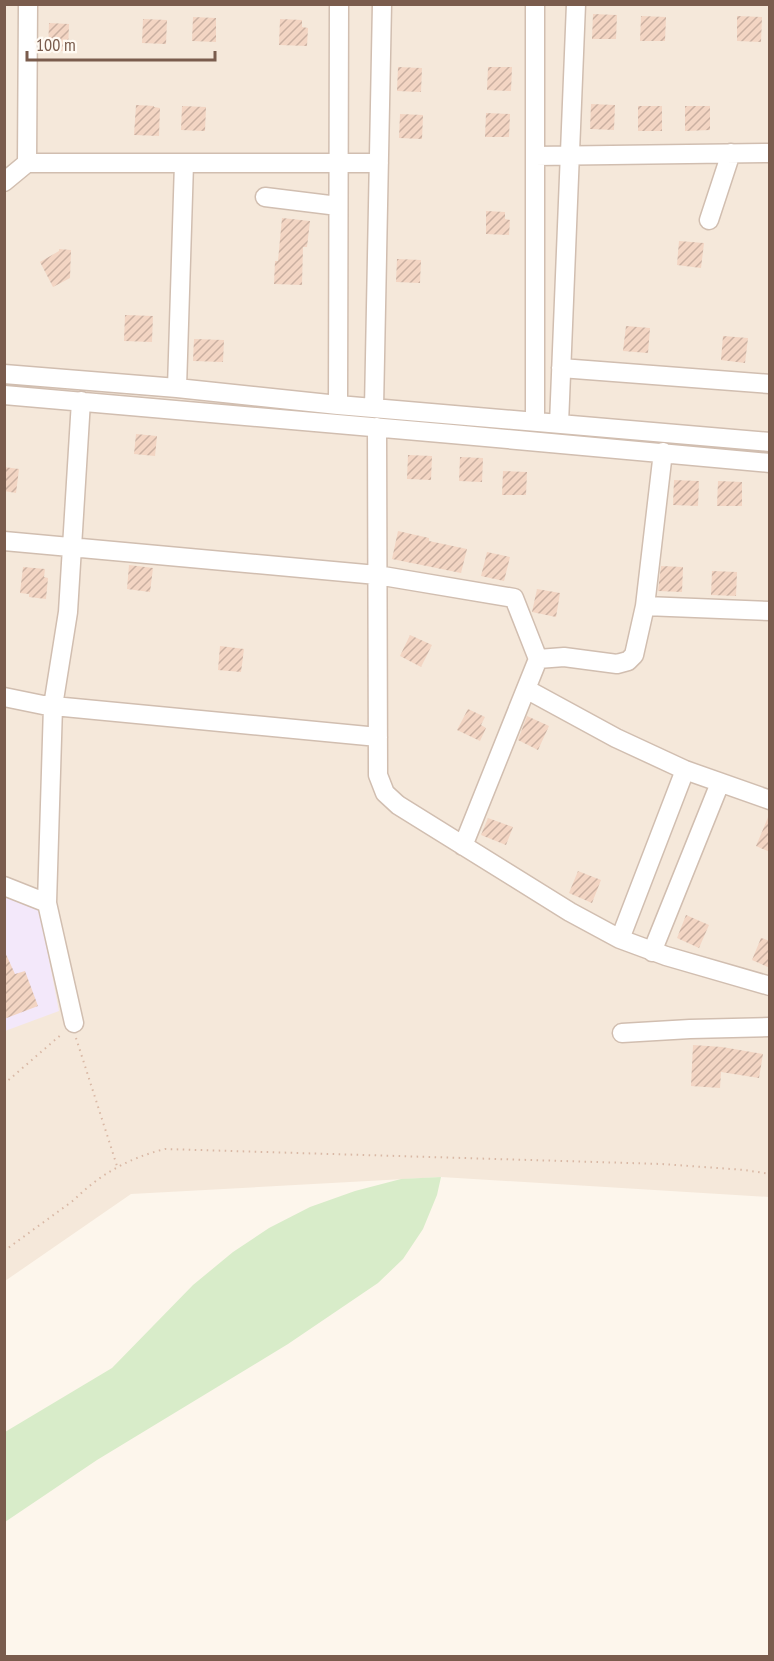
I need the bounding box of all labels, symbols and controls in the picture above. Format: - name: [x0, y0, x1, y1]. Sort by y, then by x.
- scale bar: [27, 24, 214, 62]
- text: 100 m: [36, 33, 76, 56]

